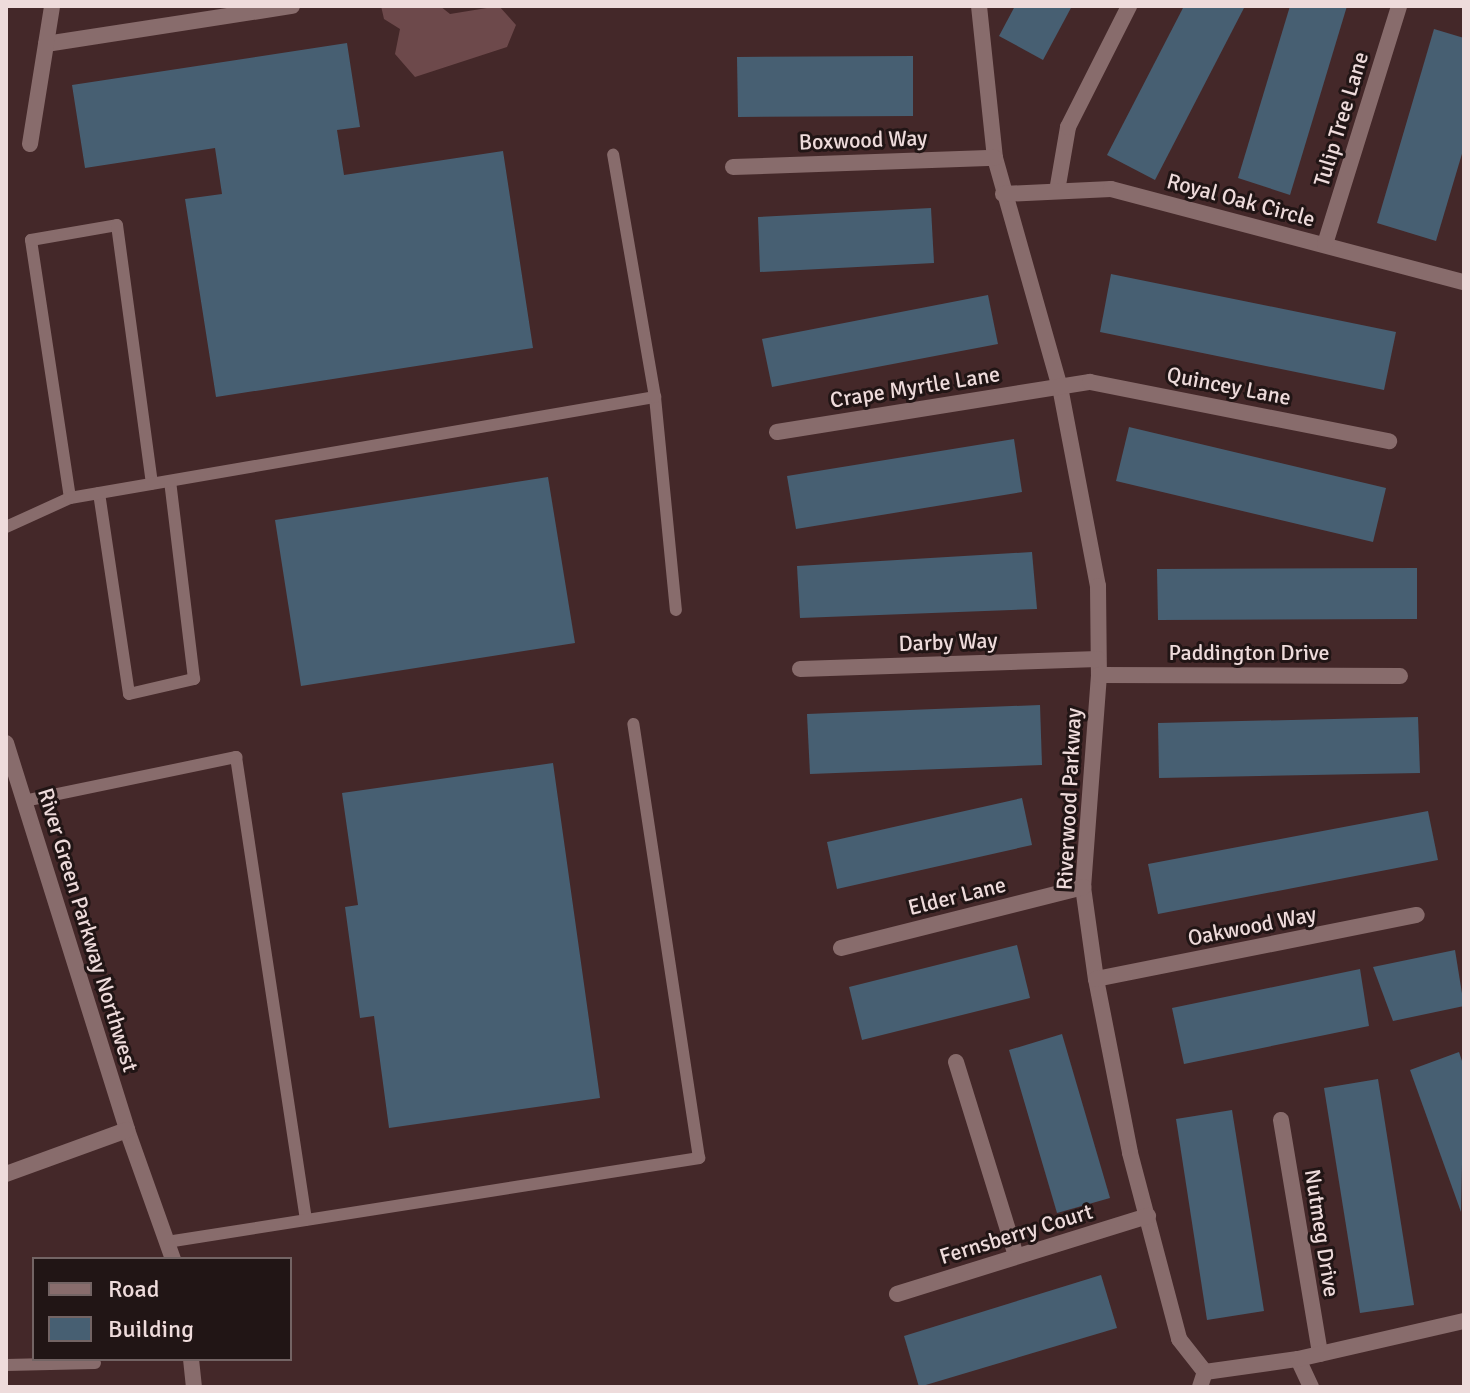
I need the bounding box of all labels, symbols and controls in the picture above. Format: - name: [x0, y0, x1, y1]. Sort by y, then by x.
- street label: Tulip Tree Lane: [1308, 48, 1374, 190]
- street label: Boxwood Way: [798, 125, 928, 155]
- street label: Royal Oak Circle: [1164, 168, 1318, 232]
- street label: Crape Myrtle Lane: [828, 361, 1002, 413]
- street label: Quincey Lane: [1165, 361, 1293, 411]
- street label: Darby Way: [898, 627, 998, 657]
- street label: Paddington Drive: [1169, 640, 1329, 666]
- street label: Riverwood Parkway: [1051, 707, 1087, 891]
- street label: River Green Parkway Northwest: [32, 785, 144, 1075]
- street label: Elder Lane: [905, 871, 1009, 921]
- street label: Oakwood Way: [1185, 901, 1319, 951]
- street label: Nutmeg Drive: [1299, 1167, 1345, 1299]
- street label: Fernsberry Court: [936, 1198, 1096, 1270]
- legend: [32, 1257, 292, 1361]
- text: Road: [108, 1274, 159, 1304]
- text: Building: [108, 1314, 194, 1344]

